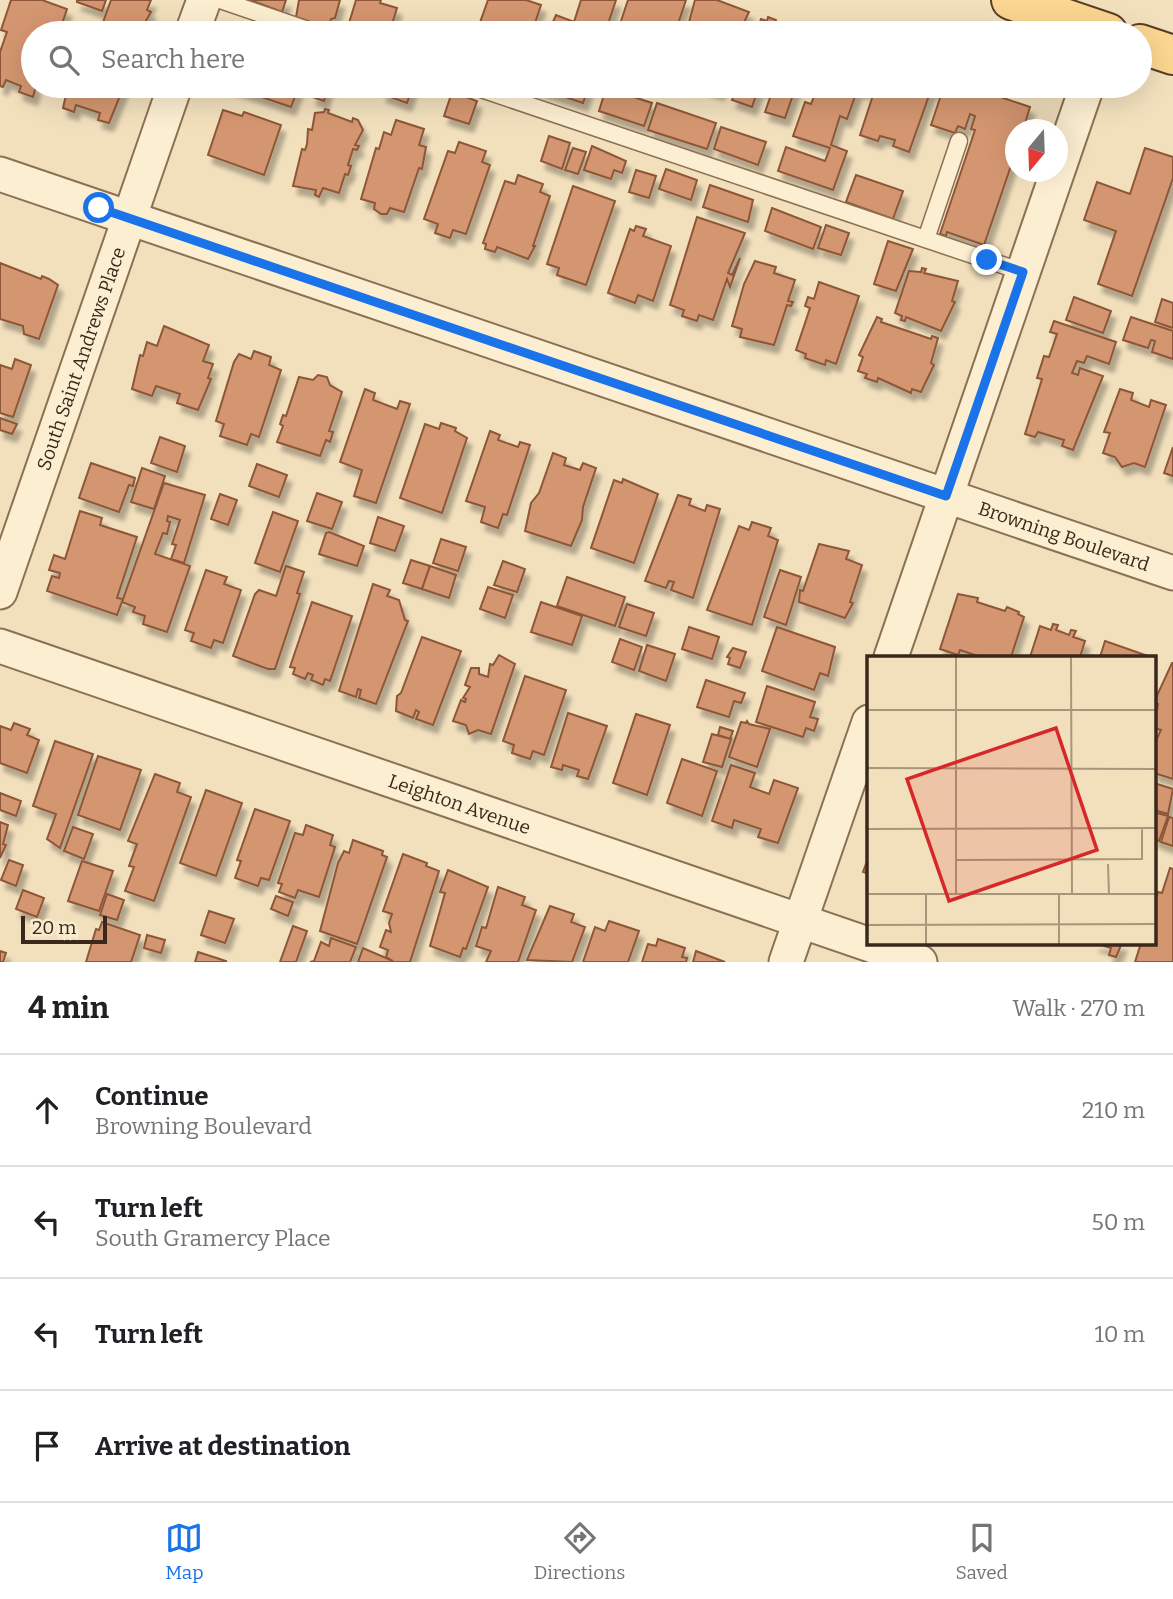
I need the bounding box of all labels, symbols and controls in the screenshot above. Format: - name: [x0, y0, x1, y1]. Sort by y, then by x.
- search box: [21, 21, 1152, 98]
- icon: search: [45, 41, 83, 79]
- text: Search here: [101, 44, 245, 75]
- north arrow: [1005, 119, 1068, 182]
- route start: [83, 192, 114, 223]
- street label: South Saint Andrews Place: [32, 244, 130, 473]
- route end: [971, 244, 1002, 275]
- street label: Browning Boulevard: [975, 497, 1153, 576]
- inset map: [867, 656, 1156, 944]
- street label: Leighton Avenue: [385, 769, 534, 839]
- scale bar: [21, 913, 107, 945]
- text: 20 m: [32, 916, 76, 939]
- text: 4 min: [28, 990, 109, 1026]
- text: Walk · 270 m: [1012, 994, 1145, 1022]
- text: Continue: [95, 1081, 209, 1112]
- icon: ahead: [28, 1091, 66, 1129]
- text: 210 m: [1082, 1096, 1145, 1124]
- text: Browning Boulevard: [95, 1112, 312, 1140]
- text: Turn left: [95, 1193, 203, 1224]
- icon: left: [28, 1203, 66, 1241]
- text: 50 m: [1091, 1208, 1145, 1236]
- text: South Gramercy Place: [95, 1224, 331, 1252]
- icon: left: [28, 1315, 66, 1353]
- text: Turn left: [95, 1319, 203, 1350]
- text: 10 m: [1094, 1320, 1145, 1348]
- icon: arrive: [28, 1427, 66, 1465]
- text: Arrive at destination: [95, 1431, 350, 1462]
- tab: Map: [165, 1519, 204, 1584]
- tab: Directions: [534, 1519, 625, 1584]
- tab: Saved: [956, 1519, 1008, 1584]

